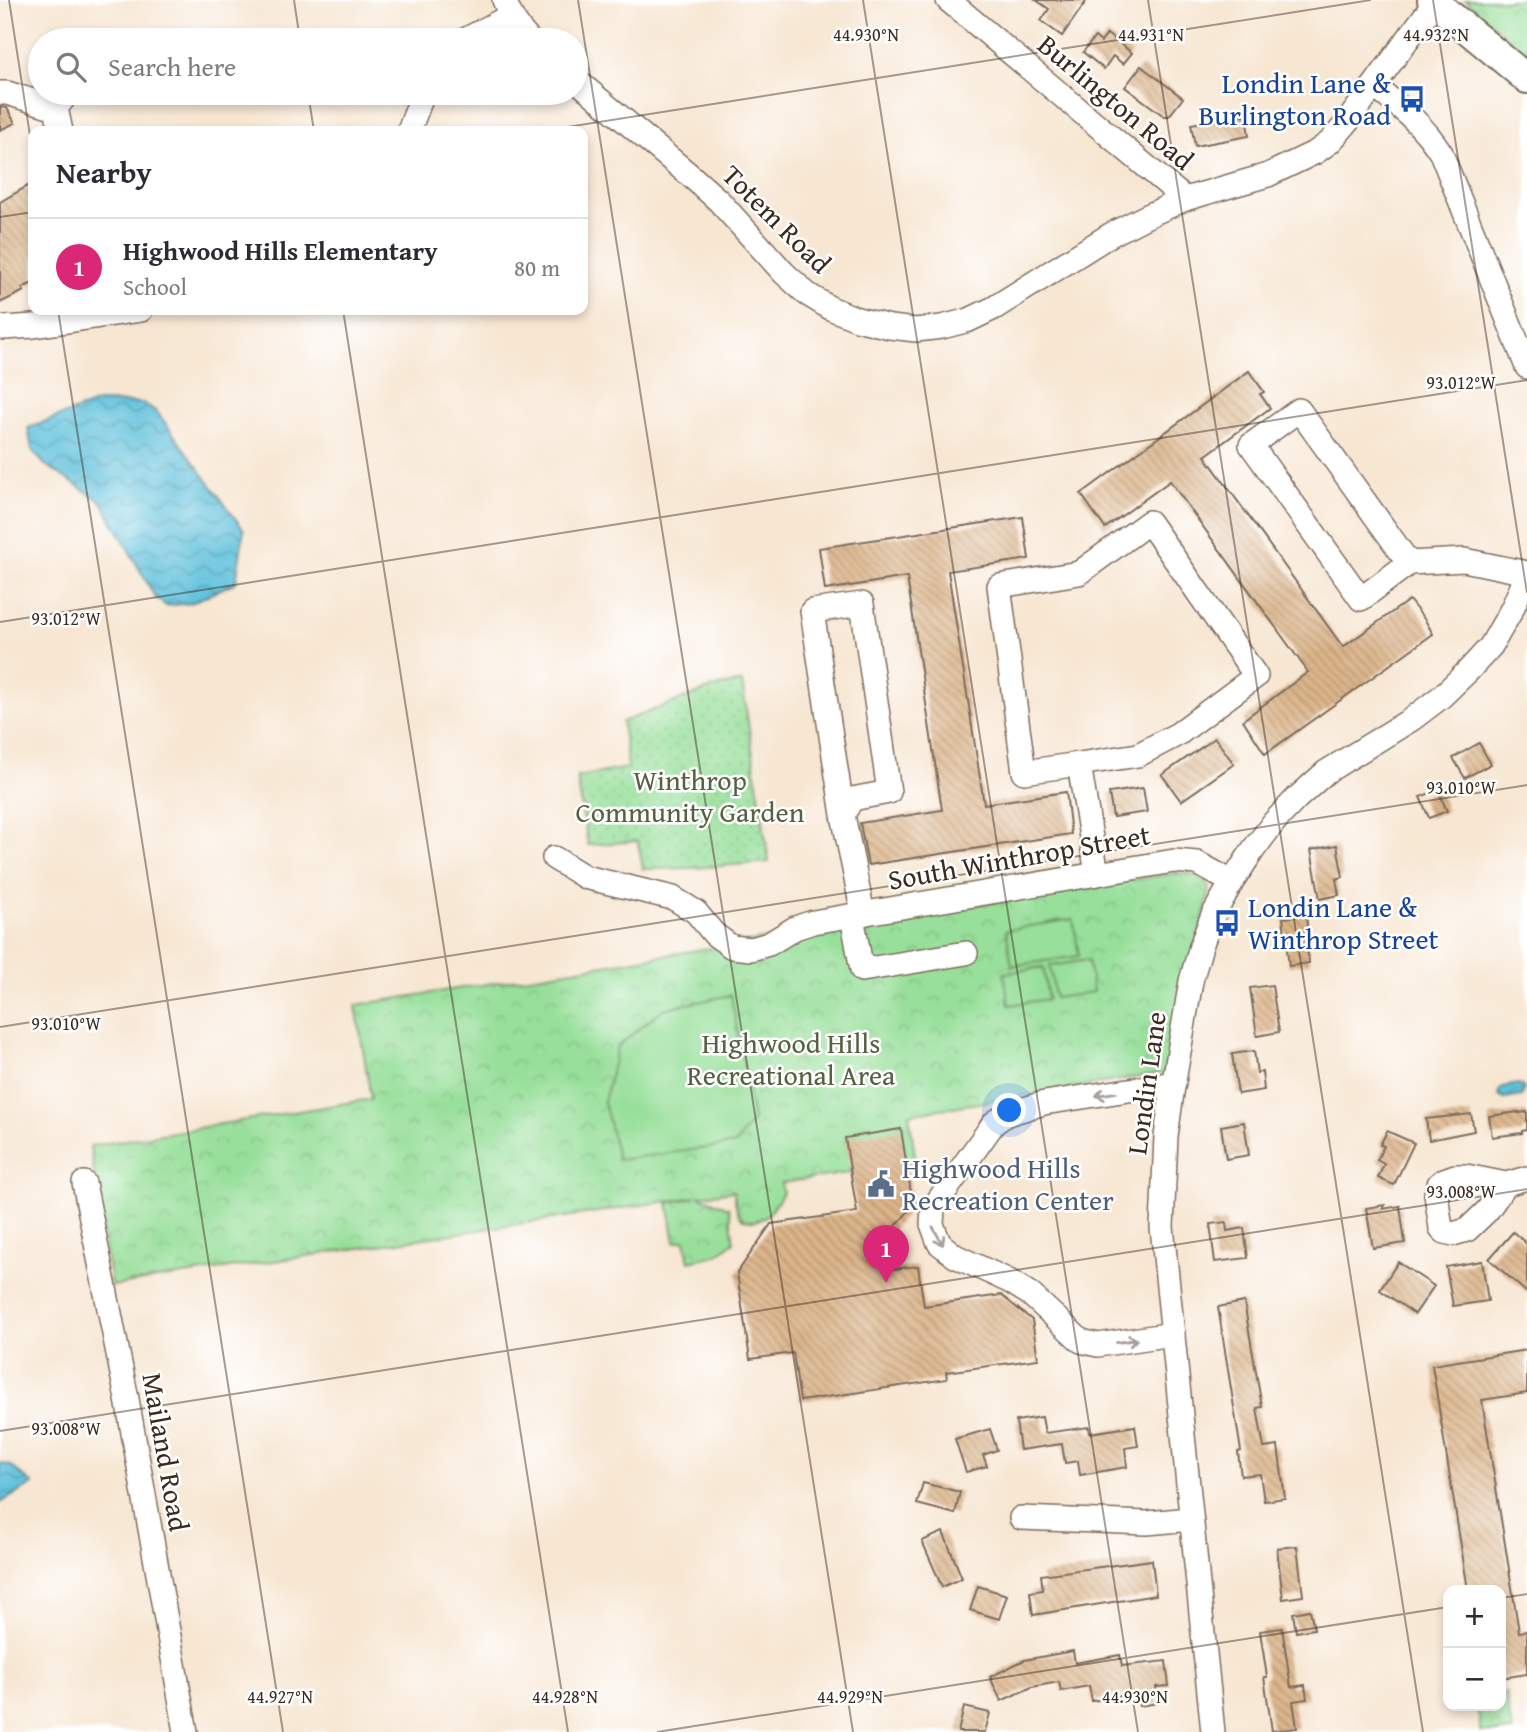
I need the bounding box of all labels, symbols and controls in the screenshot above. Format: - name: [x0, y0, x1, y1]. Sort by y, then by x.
- text: 44.930°N: [833, 21, 899, 48]
- text: 44.931°N: [1118, 21, 1184, 48]
- text: 44.932°N: [1403, 21, 1469, 48]
- street label: Burlington Road: [1029, 24, 1203, 179]
- search box: [28, 28, 588, 105]
- text: Search here: [108, 47, 236, 86]
- icon: search: [52, 48, 90, 86]
- place label: Londin Lane & Burlington Road: [1198, 62, 1391, 135]
- bus stop icon: Londin Lane & Burlington Road: [1397, 84, 1427, 114]
- text: Nearby: [56, 150, 152, 194]
- street label: Totem Road: [714, 155, 841, 283]
- text: Highwood Hills Elementary: [123, 231, 438, 270]
- text: 1: [73, 251, 85, 284]
- text: 80 m: [514, 251, 560, 284]
- text: School: [123, 270, 187, 303]
- text: 93.012°W: [1426, 369, 1496, 396]
- text: 93.012°W: [31, 605, 101, 632]
- park label: Winthrop Community Garden: [576, 759, 805, 832]
- text: 93.010°W: [1426, 774, 1496, 801]
- street label: South Winthrop Street: [885, 813, 1153, 900]
- place label: Londin Lane & Winthrop Street: [1248, 886, 1439, 959]
- bus stop icon: Londin Lane & Winthrop Street: [1212, 908, 1242, 938]
- street label: Londin Lane: [1115, 1009, 1176, 1157]
- text: 93.010°W: [31, 1010, 101, 1037]
- park label: Highwood Hills Recreational Area: [687, 1022, 896, 1095]
- one-way arrow: [1096, 1087, 1118, 1100]
- your location: [992, 1093, 1026, 1127]
- place label: Highwood Hills Recreation Center: [902, 1147, 1114, 1220]
- public building icon: Highwood Hills Recreation Center: [866, 1169, 896, 1199]
- text: 93.008°W: [1426, 1178, 1496, 1205]
- pin: 1: [863, 1225, 909, 1283]
- one-way arrow: [931, 1226, 945, 1246]
- one-way arrow: [1115, 1334, 1138, 1347]
- street label: Mailand Road: [132, 1369, 201, 1535]
- text: 93.008°W: [31, 1415, 101, 1442]
- map controls: [1443, 1585, 1506, 1711]
- button: +: [1443, 1585, 1506, 1648]
- button: −: [1443, 1648, 1506, 1711]
- text: 44.927°N: [247, 1683, 313, 1710]
- text: 44.928°N: [532, 1683, 598, 1710]
- text: 44.929°N: [817, 1683, 883, 1710]
- text: 44.930°N: [1102, 1683, 1168, 1710]

